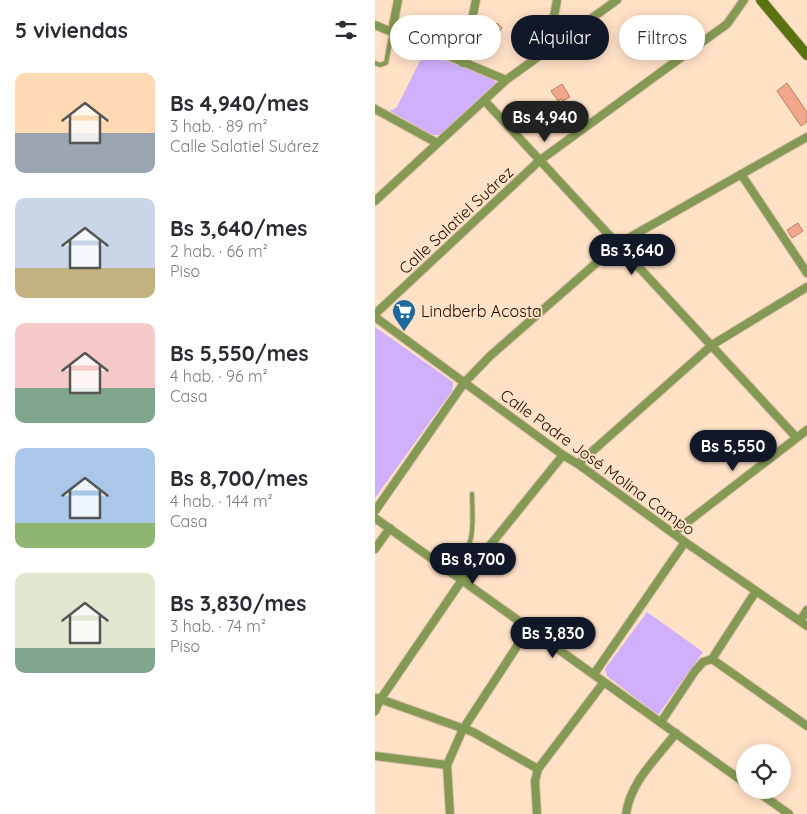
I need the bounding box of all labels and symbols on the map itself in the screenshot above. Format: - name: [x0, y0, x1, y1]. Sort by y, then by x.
- pin: Bs 4,940: [493, 100, 597, 143]
- street label: Calle Salatiel Suárez: [395, 162, 517, 278]
- pin: Bs 3,640: [580, 234, 684, 276]
- supermarket icon: Lindberb Acosta: [391, 298, 417, 332]
- place label: Lindberb Acosta: [421, 301, 542, 321]
- street label: Calle Padre José Molina Campo: [497, 385, 699, 539]
- pin: Bs 5,550: [681, 430, 785, 472]
- pin: Bs 8,700: [421, 542, 525, 585]
- pin: Bs 3,830: [501, 616, 605, 659]

